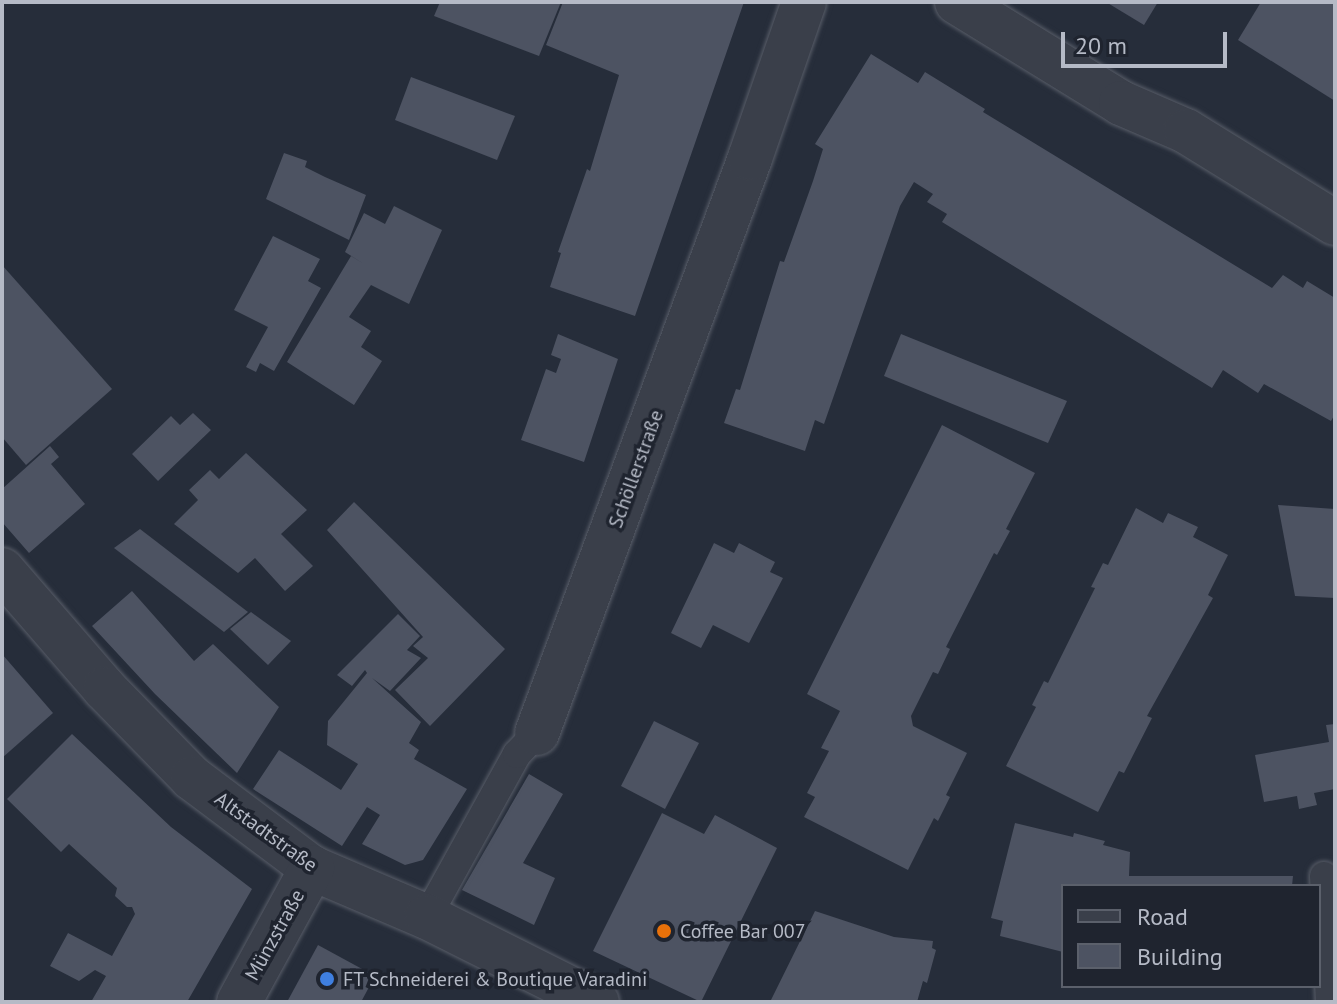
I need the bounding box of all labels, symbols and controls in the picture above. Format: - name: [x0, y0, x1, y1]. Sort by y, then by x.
- scale bar: [1065, 16, 1231, 66]
- text: 20 m: [1075, 30, 1127, 61]
- street label: Schöllerstraße: [604, 407, 668, 531]
- street label: Altstadtstraße: [210, 787, 322, 877]
- legend: [1061, 884, 1321, 988]
- street label: Münzstraße: [240, 885, 310, 985]
- text: Road: [1137, 901, 1188, 932]
- place label: Coffee Bar 007: [680, 919, 806, 943]
- marker: Coffee Bar 007: [655, 922, 673, 940]
- text: Building: [1137, 941, 1223, 972]
- place label: FT Schneiderei & Boutique Varadini: [343, 967, 649, 991]
- marker: FT Schneiderei & Boutique Varadini: [318, 970, 336, 988]

